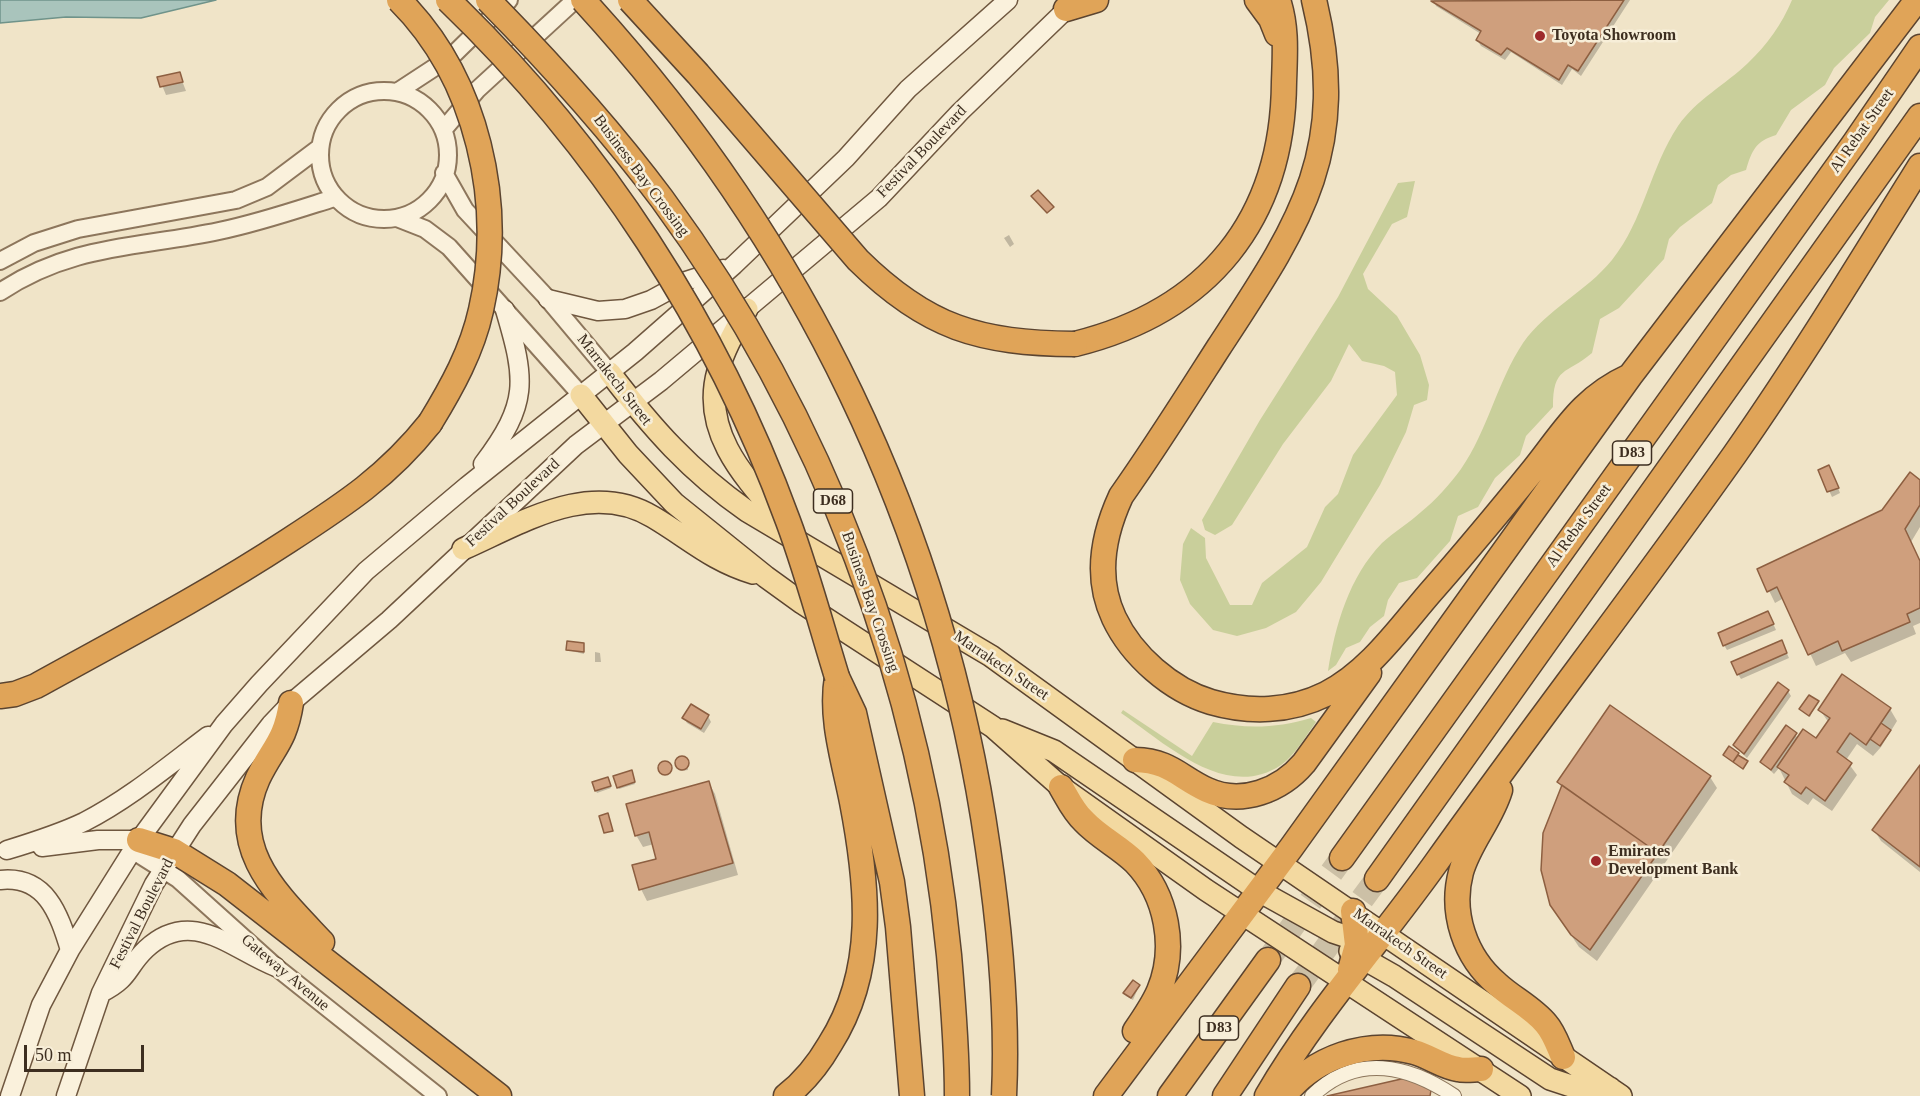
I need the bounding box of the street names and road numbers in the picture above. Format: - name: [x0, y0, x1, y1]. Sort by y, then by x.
- street label: Al Rebat Street: [1826, 85, 1898, 177]
- street label: Festival Boulevard: [873, 102, 971, 202]
- street label: Business Bay Crossing: [589, 111, 693, 241]
- street label: Marrakech Street: [572, 331, 656, 429]
- road number: D83: [1612, 441, 1652, 465]
- street label: Festival Boulevard: [462, 455, 564, 551]
- street label: Al Rebat Street: [1542, 480, 1616, 572]
- road number: D68: [814, 489, 852, 513]
- street label: Business Bay Crossing: [837, 529, 903, 675]
- street label: Marrakech Street: [950, 627, 1052, 705]
- street label: Festival Boulevard: [106, 856, 178, 972]
- street label: Marrakech Street: [1349, 904, 1451, 984]
- street label: Gateway Avenue: [237, 930, 333, 1016]
- road number: D83: [1200, 1016, 1238, 1040]

